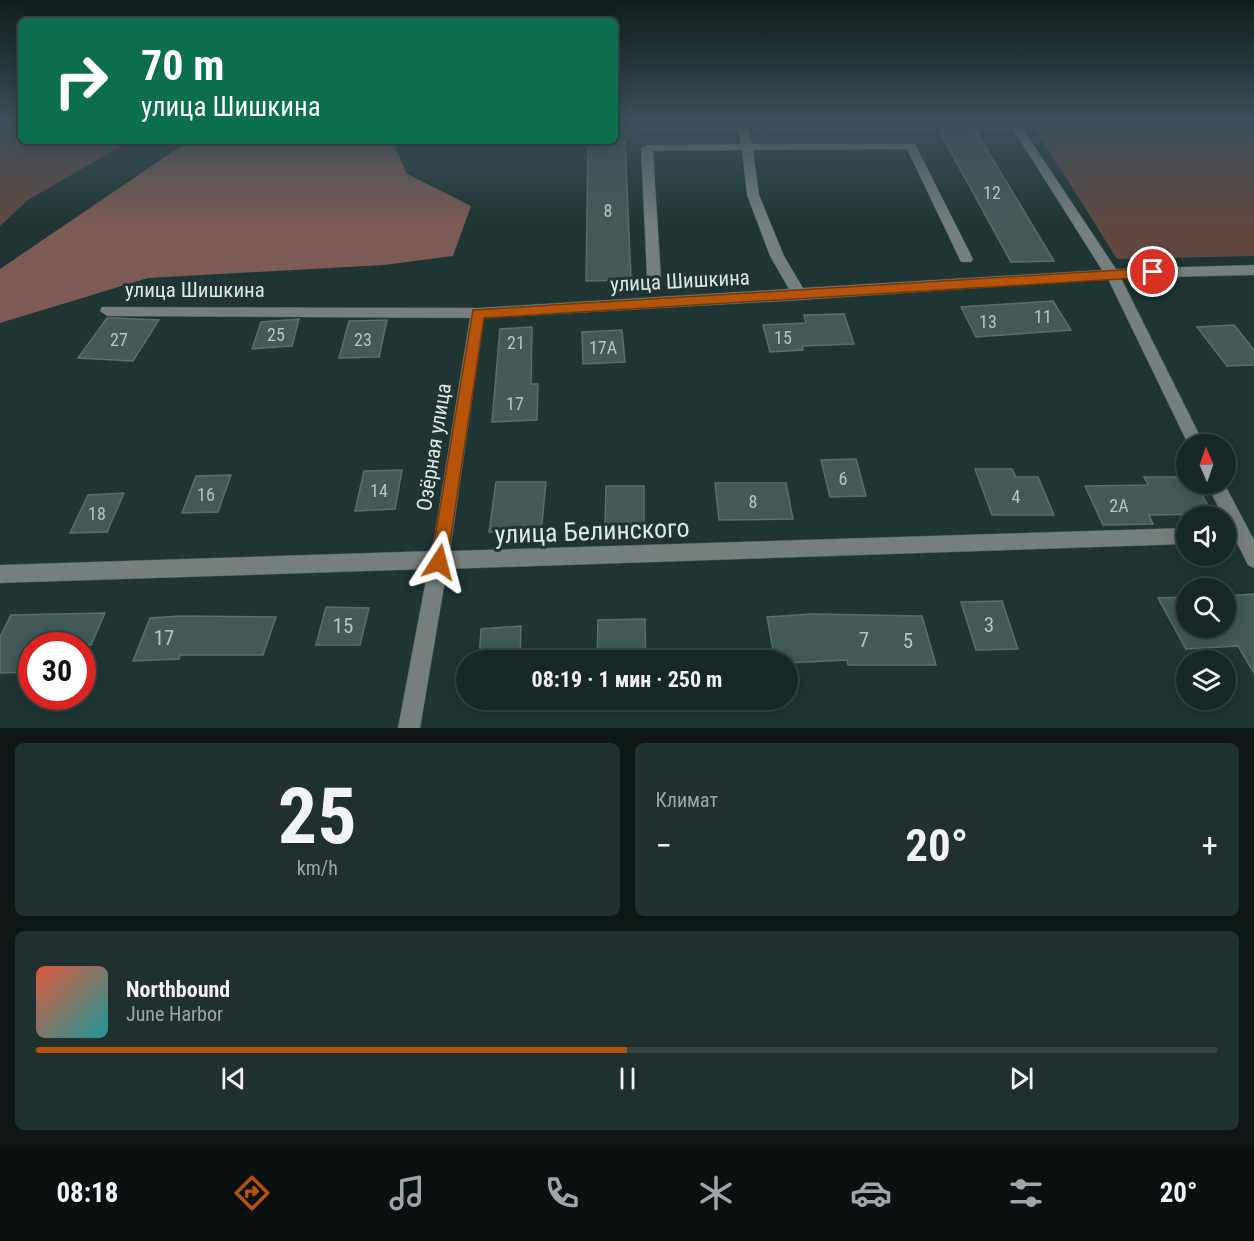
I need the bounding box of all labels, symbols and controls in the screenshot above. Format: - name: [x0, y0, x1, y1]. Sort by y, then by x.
- text: 70 m: [141, 41, 224, 90]
- icon: right: [42, 42, 120, 120]
- text: улица Шишкина: [141, 91, 321, 123]
- house number: 12: [983, 182, 1001, 203]
- house number: 8: [604, 200, 612, 221]
- pin: [1127, 246, 1178, 297]
- icon: arrive: [1136, 255, 1169, 288]
- street label: улица Шишкина: [610, 265, 750, 297]
- street label: улица Шишкина: [125, 278, 265, 302]
- house number: 11: [1034, 306, 1052, 327]
- house number: 13: [979, 311, 997, 332]
- house number: 25: [267, 324, 285, 345]
- house number: 15: [774, 327, 792, 348]
- house number: 27: [110, 329, 128, 350]
- house number: 23: [354, 329, 372, 350]
- house number: 21: [507, 332, 525, 353]
- house number: 17А: [589, 337, 618, 358]
- street label: Озёрная улица: [412, 382, 456, 512]
- house number: 17: [506, 393, 524, 414]
- north arrow: [1176, 434, 1236, 494]
- map controls: [1176, 434, 1236, 710]
- house number: 6: [839, 468, 847, 489]
- house number: 14: [370, 480, 388, 501]
- house number: 16: [197, 484, 215, 505]
- house number: 4: [1012, 486, 1021, 507]
- house number: 8: [749, 491, 757, 512]
- house number: 2А: [1109, 495, 1129, 516]
- house number: 18: [88, 503, 106, 524]
- button: sound: [1176, 506, 1236, 566]
- street label: улица Белинского: [494, 513, 690, 549]
- position arrow: [407, 530, 471, 594]
- button: search: [1176, 578, 1236, 638]
- house number: 3: [984, 613, 994, 637]
- house number: 15: [333, 614, 353, 638]
- house number: 17: [154, 626, 174, 650]
- house number: 7: [859, 628, 869, 652]
- house number: 5: [903, 629, 913, 653]
- speed limit sign: 30: [18, 632, 96, 710]
- button: layers: [1176, 650, 1236, 710]
- text: 08:19 · 1 мин · 250 m: [532, 667, 722, 692]
- text: 25: [278, 771, 357, 862]
- text: Климат: [656, 788, 718, 812]
- text: 20°: [905, 819, 968, 872]
- text: −: [656, 826, 672, 865]
- text: +: [1202, 826, 1218, 865]
- text: km/h: [297, 856, 338, 880]
- text: Northbound: [126, 977, 230, 1002]
- text: June Harbor: [126, 1002, 223, 1026]
- icon: previous: [217, 1062, 250, 1095]
- icon: pause: [611, 1062, 644, 1095]
- icon: next: [1005, 1062, 1038, 1095]
- icon: directions: [231, 1172, 273, 1214]
- icon: music: [386, 1172, 428, 1214]
- icon: phone: [541, 1172, 583, 1214]
- icon: climate: [695, 1172, 737, 1214]
- icon: car: [850, 1172, 892, 1214]
- icon: filters: [1005, 1172, 1047, 1214]
- text: 08:18: [56, 1177, 118, 1209]
- text: 20°: [1160, 1177, 1198, 1209]

